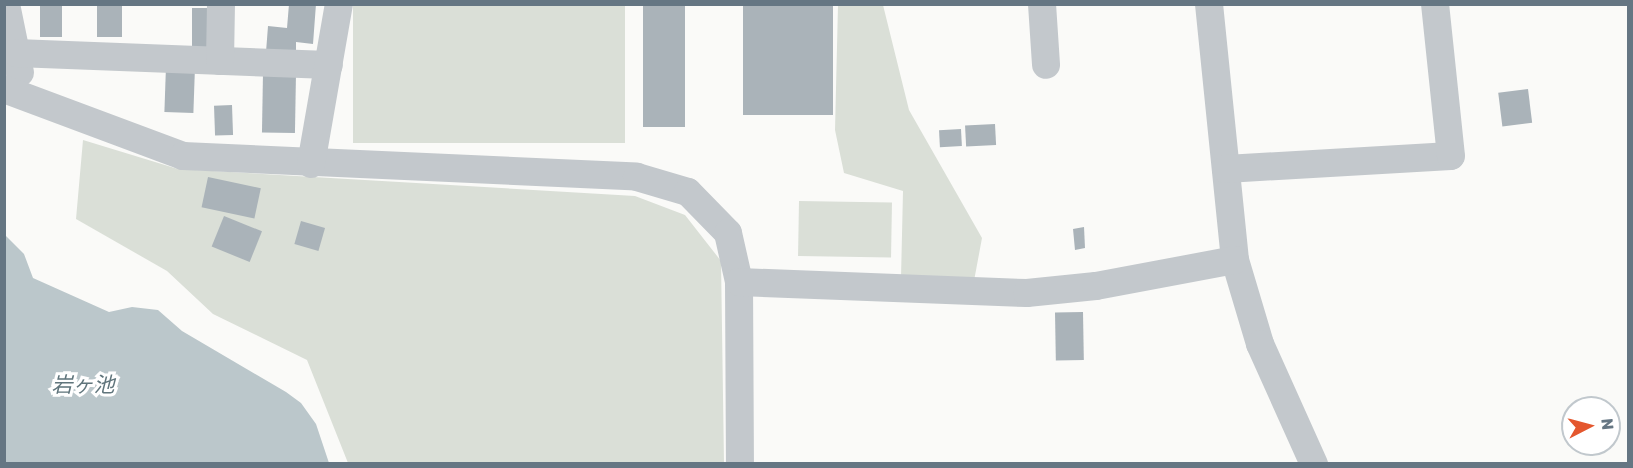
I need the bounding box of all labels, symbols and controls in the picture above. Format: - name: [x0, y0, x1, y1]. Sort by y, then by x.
- water label: 岩ヶ池: [52, 372, 114, 398]
- north arrow: [1561, 396, 1621, 456]
- text: N: [1597, 418, 1617, 431]

